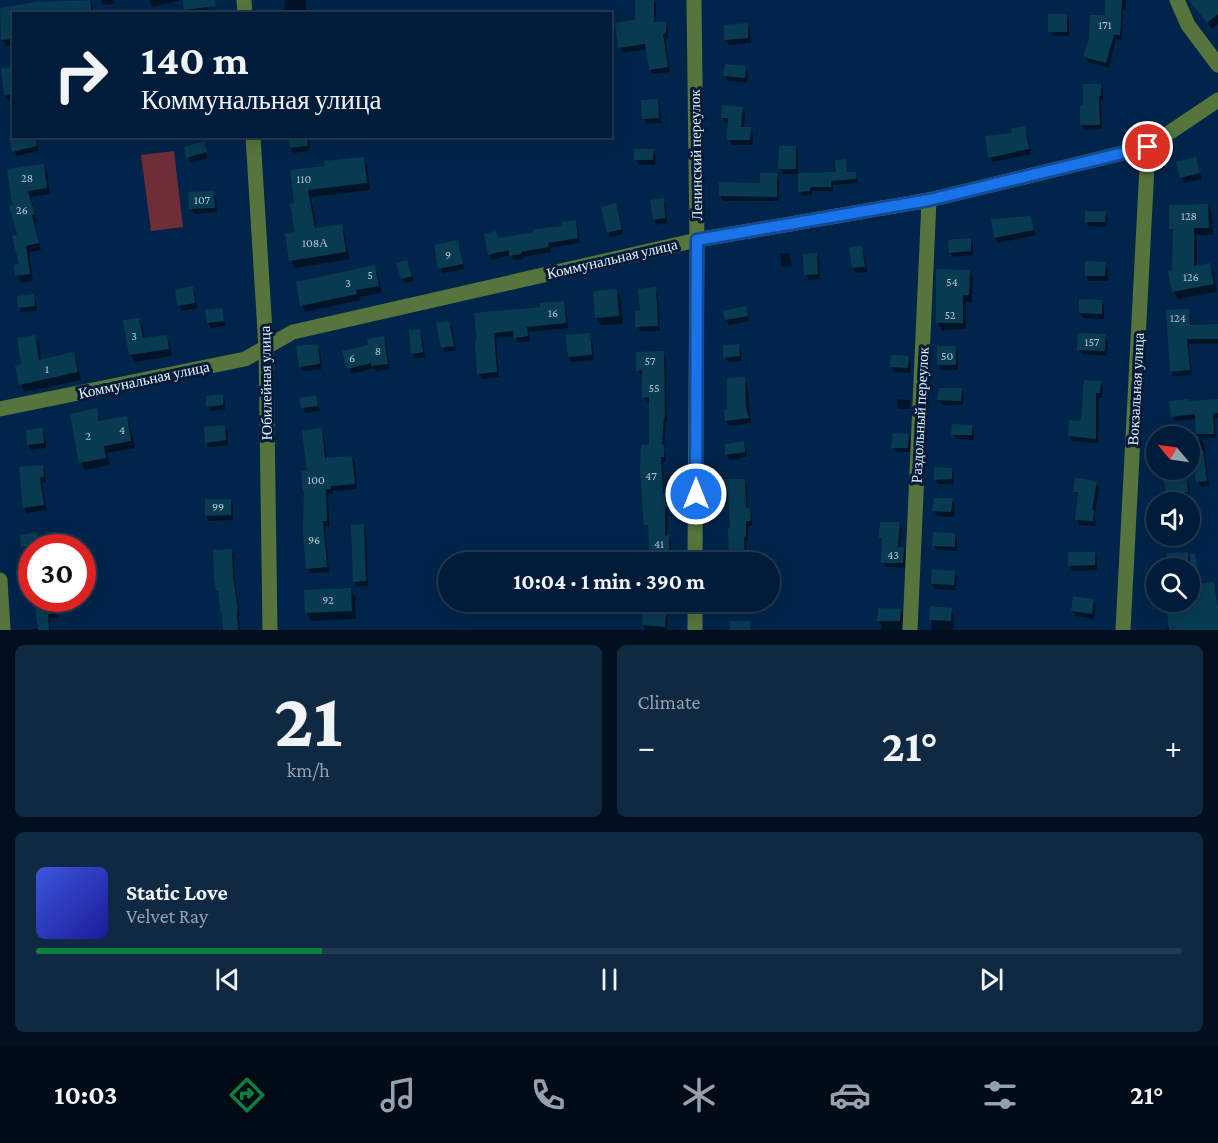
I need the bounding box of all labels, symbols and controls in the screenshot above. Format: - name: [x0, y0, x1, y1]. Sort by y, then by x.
- house number: 171: [1098, 18, 1112, 32]
- icon: right: [42, 36, 120, 114]
- text: 140 m: [141, 36, 249, 83]
- text: Коммунальная улица: [141, 85, 381, 115]
- street label: Ленинский переулок: [687, 89, 705, 221]
- pin: [1122, 121, 1173, 172]
- icon: arrive: [1131, 130, 1164, 163]
- house number: 28: [21, 171, 33, 185]
- house number: 110: [297, 172, 312, 186]
- house number: 107: [194, 193, 210, 207]
- house number: 26: [16, 203, 28, 217]
- house number: 128: [1181, 209, 1197, 223]
- house number: 108А: [302, 236, 328, 250]
- street label: Коммунальная улица: [545, 236, 679, 282]
- house number: 9: [445, 248, 451, 262]
- house number: 5: [367, 268, 373, 282]
- house number: 126: [1183, 270, 1199, 284]
- house number: 54: [946, 275, 958, 289]
- house number: 3: [345, 276, 351, 290]
- house number: 16: [548, 306, 558, 320]
- house number: 52: [944, 308, 956, 322]
- house number: 124: [1170, 311, 1186, 325]
- street label: Юбилейная улица: [257, 325, 275, 440]
- house number: 3: [131, 329, 137, 343]
- street label: Вокзальная улица: [1125, 332, 1147, 446]
- house number: 157: [1085, 335, 1100, 349]
- house number: 8: [375, 344, 381, 358]
- street label: Раздольный переулок: [908, 346, 932, 484]
- house number: 50: [941, 349, 953, 363]
- house number: 6: [349, 351, 355, 365]
- house number: 57: [645, 354, 656, 368]
- street label: Коммунальная улица: [77, 358, 211, 402]
- house number: 1: [45, 362, 49, 376]
- house number: 55: [648, 381, 660, 395]
- house number: 4: [119, 423, 125, 437]
- north arrow: [1146, 426, 1200, 480]
- map controls: [1146, 426, 1200, 612]
- house number: 2: [85, 429, 91, 443]
- position arrow: [664, 462, 728, 526]
- house number: 47: [645, 469, 657, 483]
- house number: 100: [307, 473, 325, 487]
- button: sound: [1146, 492, 1200, 546]
- house number: 99: [212, 500, 224, 514]
- house number: 96: [308, 533, 320, 547]
- speed limit sign: 30: [18, 534, 96, 612]
- house number: 41: [654, 537, 664, 551]
- house number: 43: [887, 548, 899, 562]
- button: search: [1146, 558, 1200, 612]
- text: 10:04 · 1 min · 390 m: [513, 569, 705, 594]
- house number: 92: [322, 593, 334, 607]
- text: 21: [274, 676, 343, 763]
- text: Climate: [638, 691, 700, 713]
- text: 21°: [882, 721, 938, 771]
- text: −: [638, 728, 655, 765]
- text: +: [1165, 728, 1182, 765]
- text: km/h: [287, 759, 330, 781]
- text: Static Love: [126, 880, 228, 905]
- text: Velvet Ray: [126, 905, 208, 927]
- icon: previous: [211, 963, 244, 996]
- icon: pause: [593, 963, 626, 996]
- icon: next: [975, 963, 1008, 996]
- icon: directions: [226, 1074, 268, 1116]
- icon: music: [377, 1074, 419, 1116]
- icon: phone: [527, 1074, 569, 1116]
- icon: climate: [678, 1074, 720, 1116]
- icon: car: [829, 1074, 871, 1116]
- icon: filters: [979, 1074, 1021, 1116]
- text: 10:03: [54, 1080, 118, 1110]
- text: 21°: [1130, 1080, 1164, 1110]

